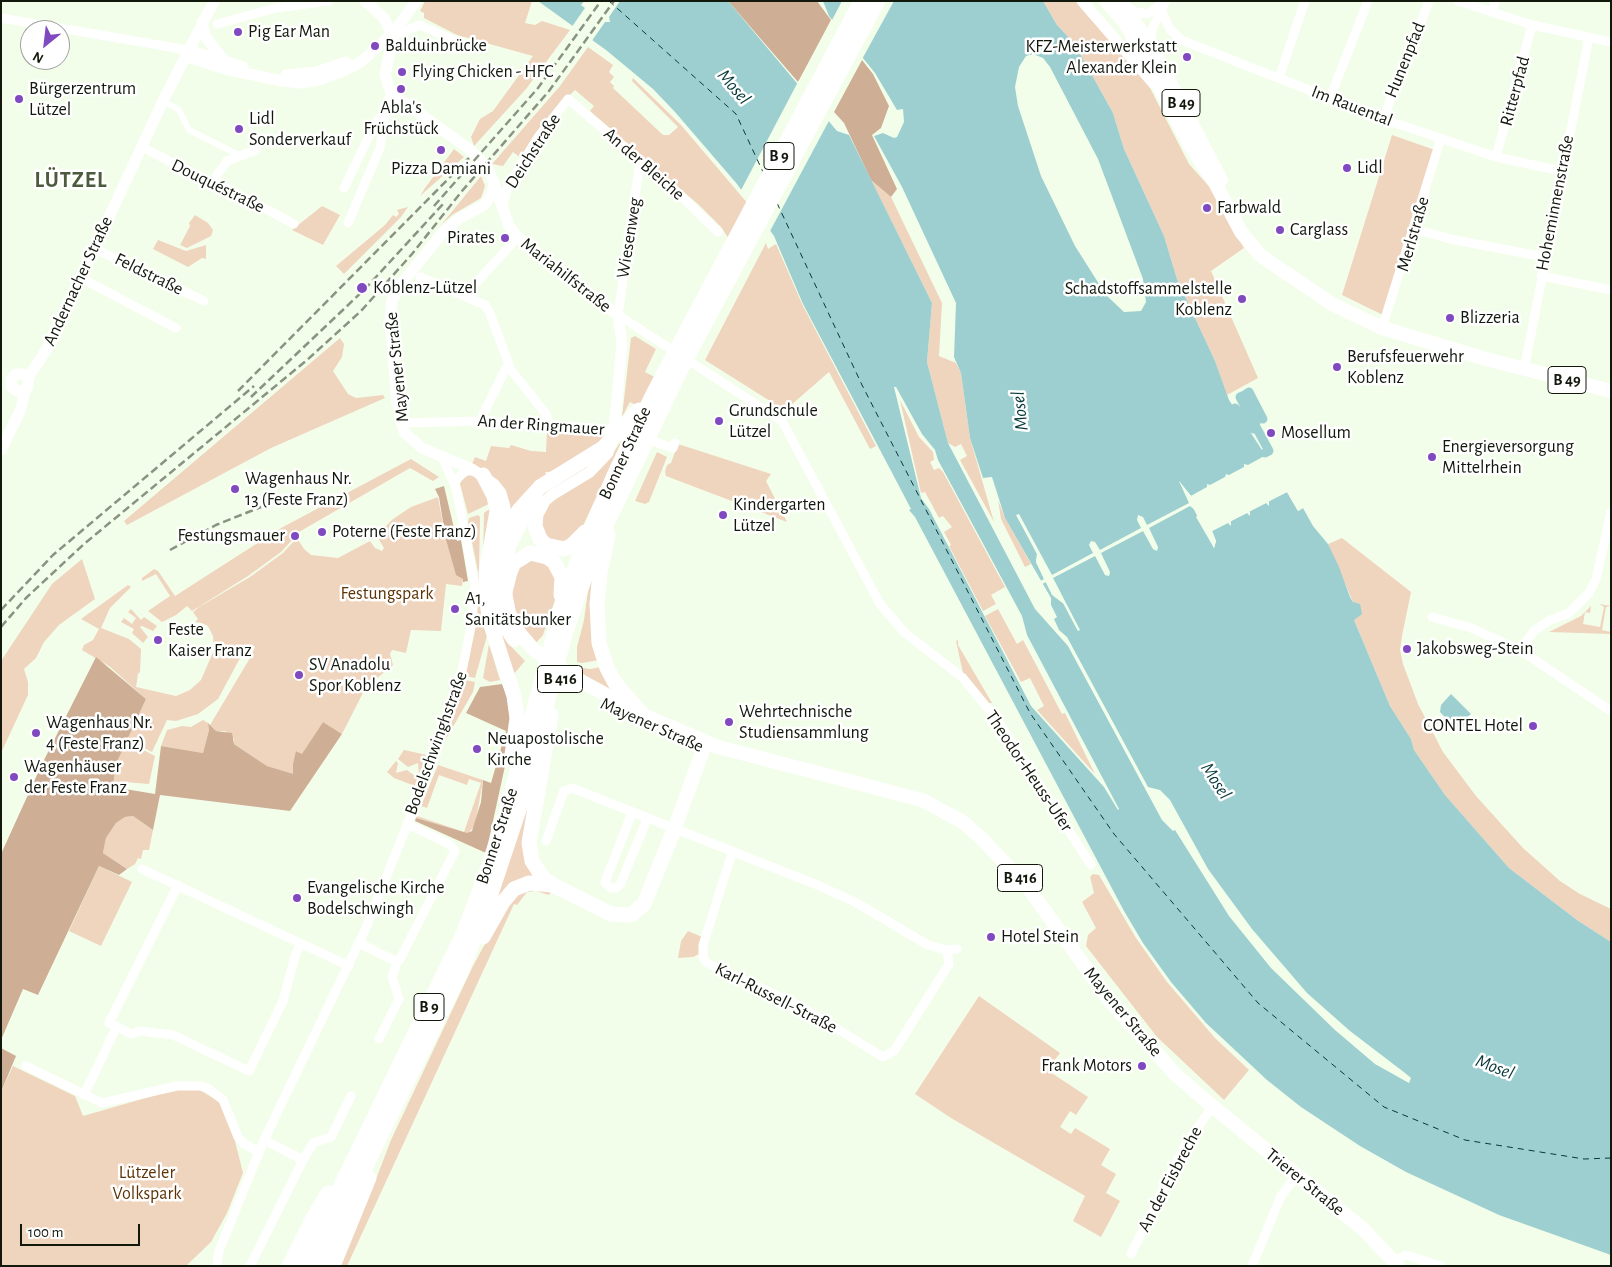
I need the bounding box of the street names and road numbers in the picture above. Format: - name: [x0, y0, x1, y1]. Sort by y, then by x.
- street label: Hunenpfad: [1380, 19, 1430, 101]
- street label: Ritterpfad: [1495, 54, 1535, 128]
- street label: Im Rauental: [1308, 81, 1396, 131]
- road number: B 49: [1162, 90, 1200, 116]
- street label: Deichstraße: [501, 109, 565, 193]
- street label: An der Bleiche: [599, 123, 689, 205]
- street label: Hoheminnenstraße: [1531, 133, 1579, 273]
- road number: B 9: [764, 142, 794, 170]
- street label: Douquéstraße: [168, 154, 268, 218]
- street label: Merlstraße: [1392, 194, 1434, 274]
- street label: Wiesenweg: [612, 196, 646, 280]
- street label: Andernacher Straße: [39, 213, 117, 349]
- street label: Mariahilfstraße: [516, 233, 616, 317]
- street label: Feldstraße: [111, 248, 187, 300]
- street label: Mayener Straße: [380, 311, 414, 423]
- road number: B 49: [1548, 366, 1586, 394]
- street label: Bonner Straße: [594, 403, 656, 503]
- street label: An der Ringmauer: [477, 410, 605, 440]
- road number: B 416: [538, 666, 582, 692]
- street label: Bodelschwinghstraße: [400, 668, 472, 818]
- street label: Mayener Straße: [597, 693, 707, 757]
- street label: Theodor-Heuss-Ufer: [980, 706, 1078, 836]
- street label: Bonner Straße: [471, 785, 523, 887]
- road number: B 416: [998, 864, 1042, 891]
- street label: Karl-Russell-Straße: [711, 958, 841, 1038]
- street label: Mayener Straße: [1079, 963, 1167, 1061]
- road number: B 9: [414, 994, 444, 1020]
- street label: An der Eisbreche: [1133, 1123, 1207, 1235]
- street label: Trierer Straße: [1261, 1144, 1349, 1220]

